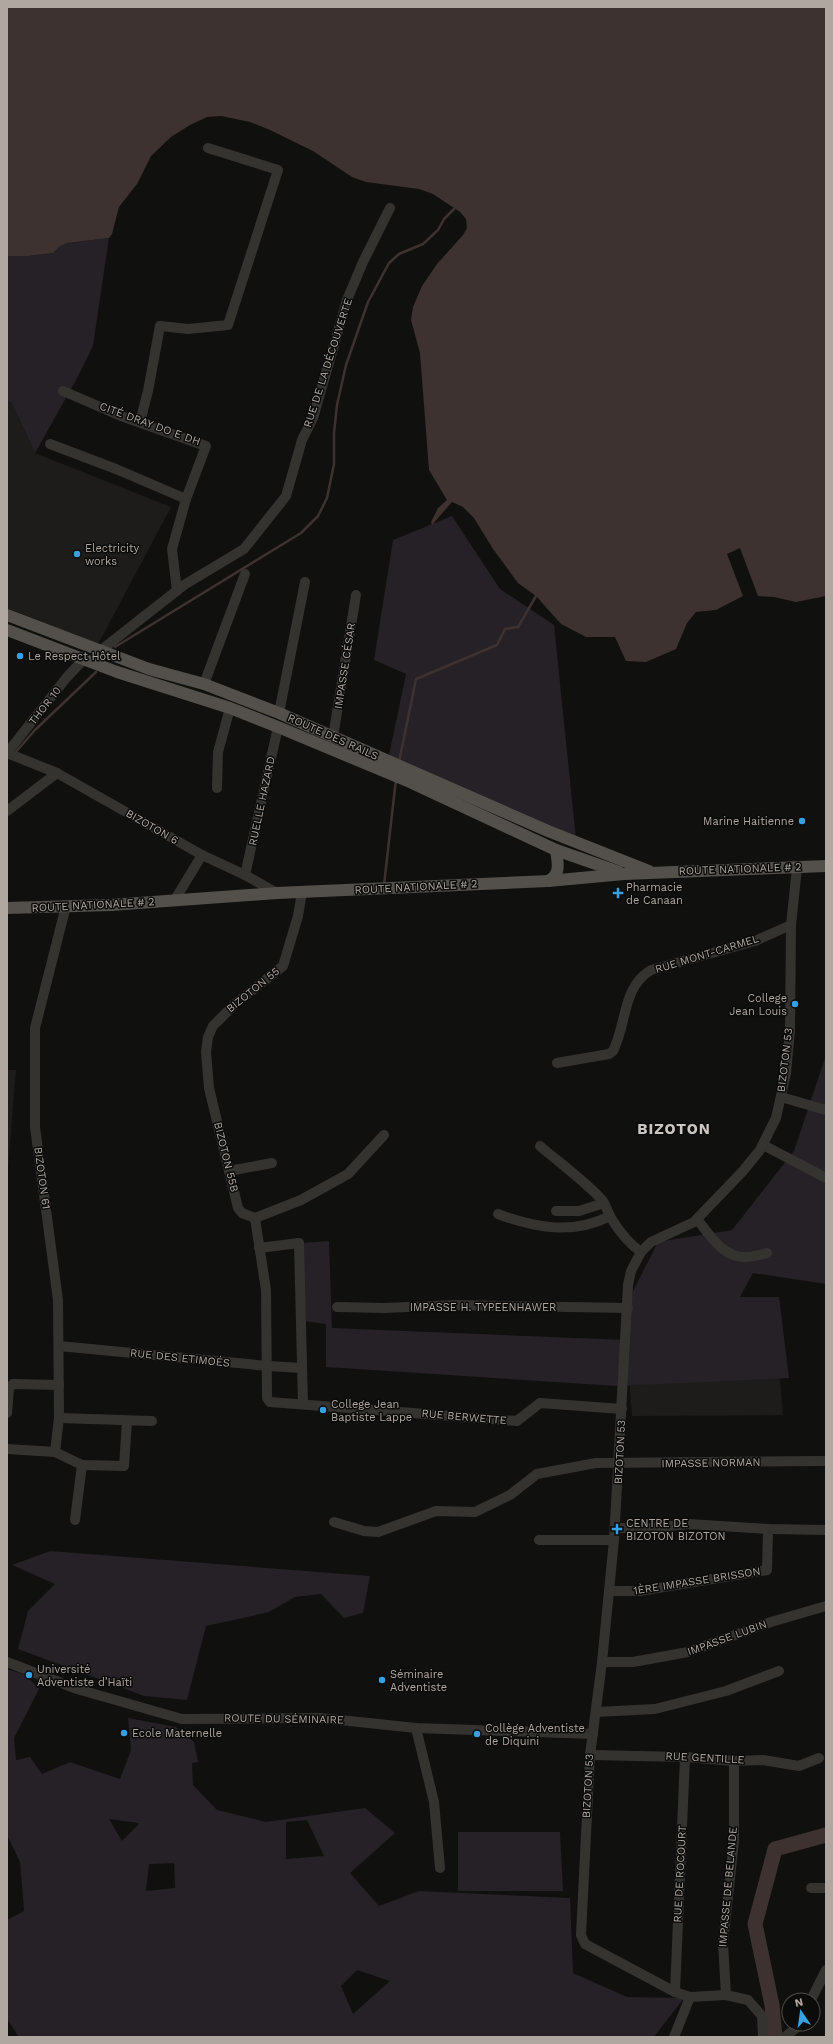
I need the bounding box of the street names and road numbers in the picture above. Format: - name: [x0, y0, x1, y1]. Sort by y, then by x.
- street label: RUE DE LA DÉCOUVERTE: [300, 296, 355, 429]
- street label: CITÉ DRAY DO E DH: [98, 399, 203, 448]
- street label: IMPASSE CÉSAR: [331, 622, 358, 710]
- street label: THOR 10: [26, 684, 64, 728]
- street label: ROUTE DES RAILS: [286, 711, 380, 763]
- street label: RUELLE HAZARD: [246, 755, 278, 847]
- street label: BIZOTON 6: [123, 807, 181, 847]
- street label: ROUTE NATIONALE # 2: [678, 860, 802, 878]
- street label: ROUTE NATIONALE # 2: [354, 877, 478, 897]
- street label: ROUTE NATIONALE # 2: [31, 895, 155, 915]
- street label: RUE MONT-CARMEL: [653, 932, 761, 976]
- street label: BIZOTON 55: [224, 965, 282, 1015]
- street label: BIZOTON 53: [775, 1027, 795, 1093]
- street label: BIZOTON 55B: [211, 1121, 241, 1193]
- street label: BIZOTON 61: [31, 1146, 53, 1210]
- street label: IMPASSE H. TYPEENHAWER: [410, 1301, 556, 1314]
- street label: RUE DES ETIMOÉS: [129, 1345, 231, 1370]
- street label: RUE BERWETTE: [421, 1407, 507, 1427]
- street label: BIZOTON 53: [612, 1419, 628, 1485]
- street label: IMPASSE NORMAN: [661, 1456, 761, 1470]
- street label: 1ÈRE IMPASSE BRISSON: [632, 1564, 761, 1597]
- street label: IMPASSE LUBIN: [686, 1618, 768, 1658]
- street label: ROUTE DU SÉMINAIRE: [224, 1710, 344, 1727]
- street label: RUE GENTILLE: [665, 1749, 745, 1767]
- street label: BIZOTON 53: [580, 1753, 596, 1819]
- street label: RUE DE ROCOURT: [671, 1825, 689, 1923]
- street label: IMPASSE DE BELANDE: [716, 1826, 740, 1948]

